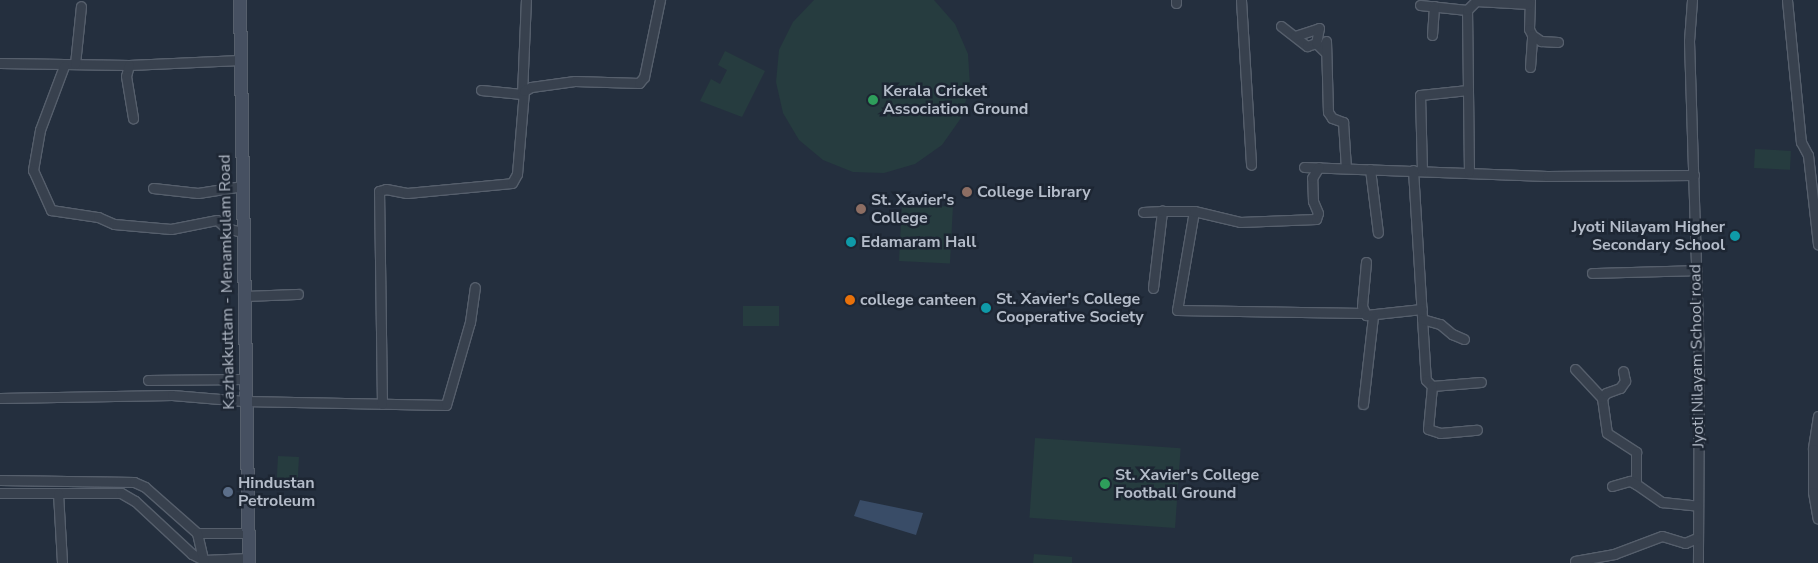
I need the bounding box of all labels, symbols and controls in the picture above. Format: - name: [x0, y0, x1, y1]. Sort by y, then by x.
- place label: Kerala Cricket Association Ground: [883, 81, 1028, 119]
- marker: Kerala Cricket Association Ground: [867, 94, 879, 106]
- street label: Kazhakkuttam - Menamkulam Road: [215, 154, 239, 410]
- place label: College Library: [977, 182, 1091, 202]
- marker: College Library: [961, 186, 973, 198]
- place label: St. Xavier's College: [871, 190, 954, 228]
- marker: St. Xavier's College: [855, 203, 867, 215]
- place label: Jyoti Nilayam Higher Secondary School: [1572, 217, 1725, 255]
- marker: Jyoti Nilayam Higher Secondary School: [1729, 230, 1741, 242]
- place label: Edamaram Hall: [861, 232, 976, 252]
- marker: Edamaram Hall: [845, 236, 857, 248]
- street label: Jyoti Nilayam School road: [1686, 264, 1708, 448]
- place label: St. Xavier's College Cooperative Society: [996, 289, 1144, 327]
- place label: college canteen: [860, 290, 976, 310]
- marker: college canteen: [844, 294, 856, 306]
- marker: St. Xavier's College Cooperative Society: [980, 302, 992, 314]
- place label: St. Xavier's College Football Ground: [1115, 465, 1259, 503]
- place label: Hindustan Petroleum: [238, 473, 315, 511]
- marker: St. Xavier's College Football Ground: [1099, 478, 1111, 490]
- marker: Hindustan Petroleum: [222, 486, 234, 498]

